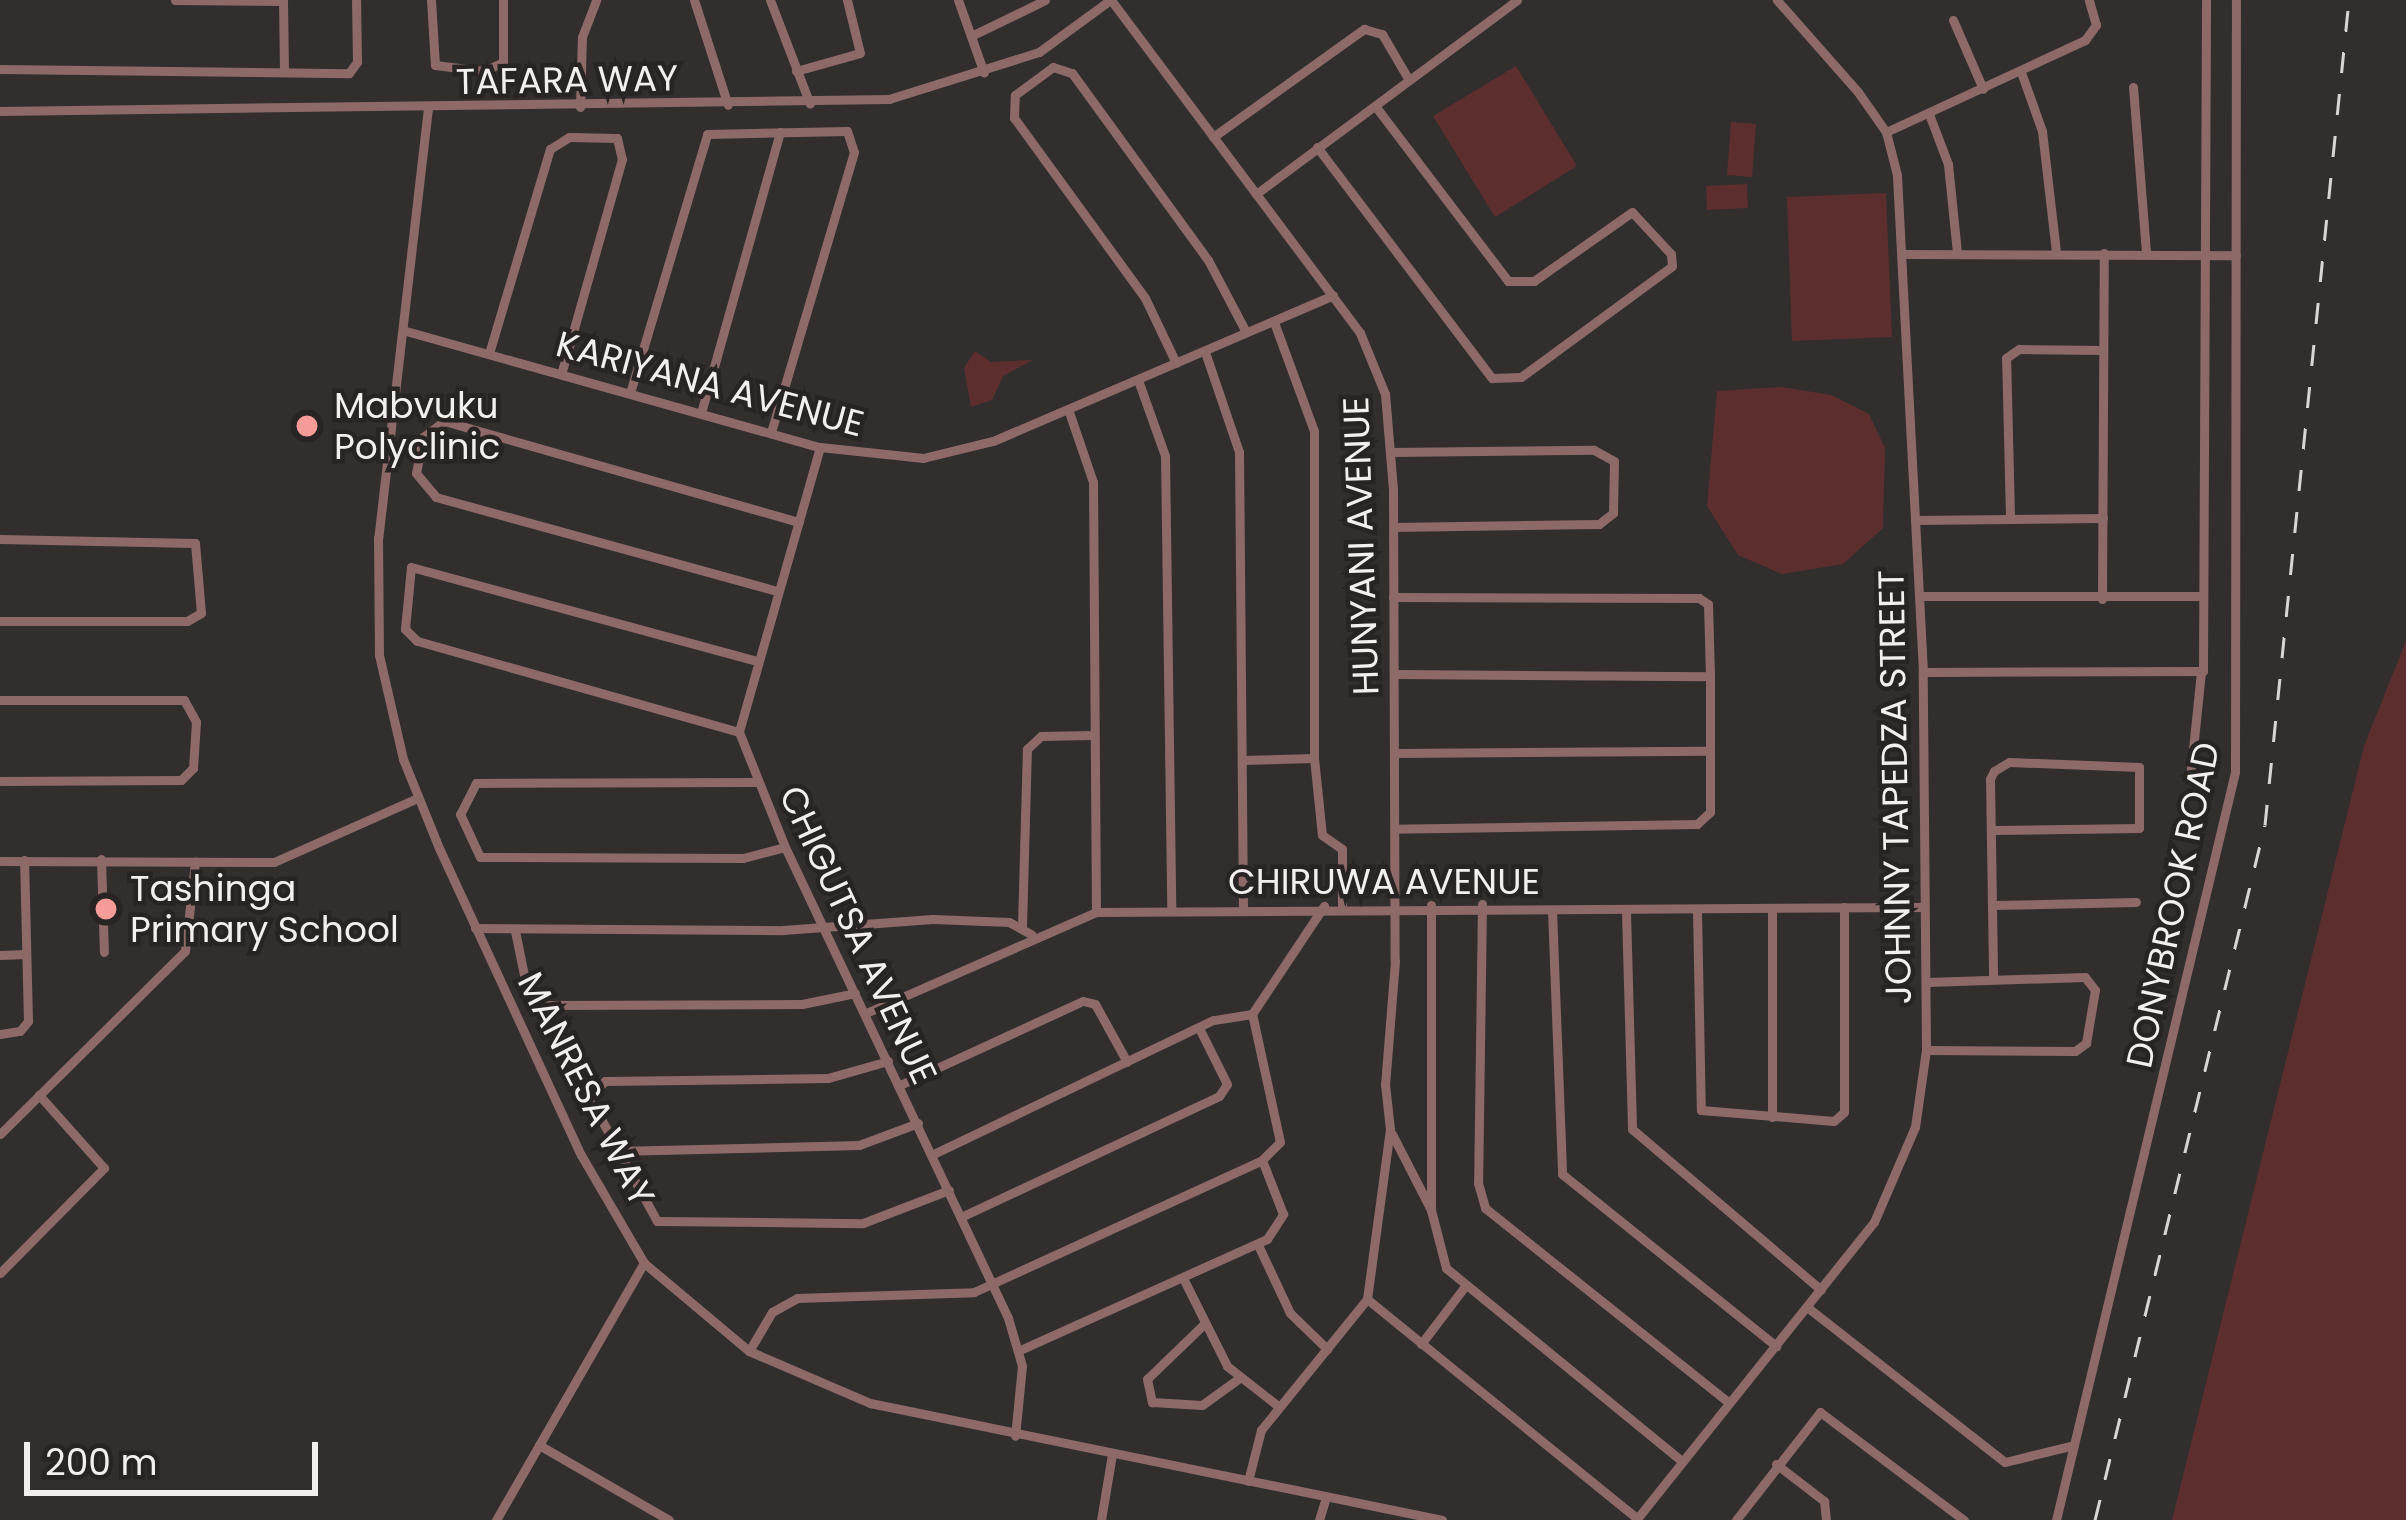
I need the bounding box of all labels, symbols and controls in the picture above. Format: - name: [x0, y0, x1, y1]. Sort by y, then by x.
- street label: TAFARA WAY: [455, 56, 679, 104]
- street label: KARIYANA AVENUE: [552, 322, 868, 446]
- place label: Mabvuku Polyclinic: [334, 383, 500, 468]
- street label: HUNYANI AVENUE: [1334, 396, 1388, 696]
- marker: Mabvuku Polyclinic: [291, 410, 323, 442]
- street label: JOHNNY TAPEDZA STREET: [1870, 570, 1920, 1004]
- street label: DONYBROOK ROAD: [2117, 738, 2229, 1072]
- street label: CHIGUTSA AVENUE: [770, 779, 946, 1091]
- street label: CHIRUWA AVENUE: [1228, 860, 1540, 904]
- place label: Tashinga Primary School: [130, 866, 399, 951]
- marker: Tashinga Primary School: [93, 896, 119, 922]
- street label: MANRESA WAY: [509, 965, 663, 1213]
- scale bar: [30, 1418, 324, 1492]
- text: 200 m: [45, 1437, 158, 1488]

